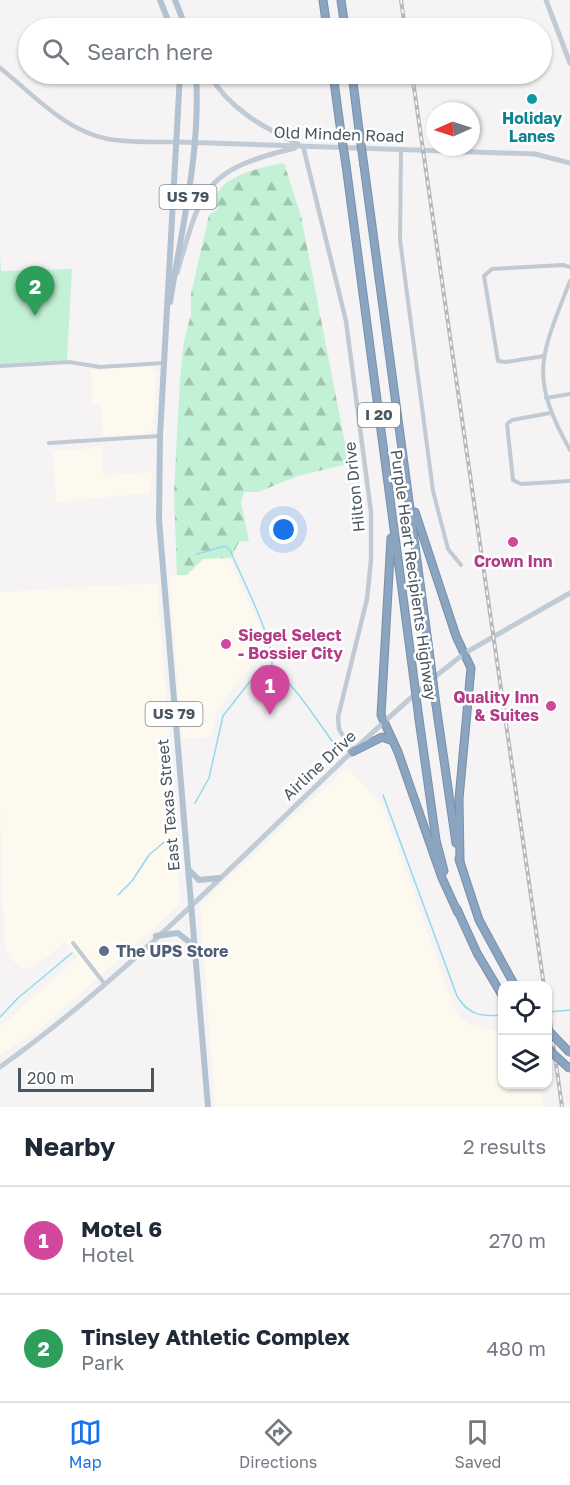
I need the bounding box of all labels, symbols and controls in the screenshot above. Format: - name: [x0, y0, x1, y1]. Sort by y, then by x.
- search box: [18, 18, 552, 84]
- icon: search: [39, 35, 72, 68]
- text: Search here: [87, 38, 213, 65]
- marker: Holiday Lanes: [525, 92, 539, 106]
- north arrow: [426, 102, 480, 156]
- place label: Holiday Lanes: [502, 108, 562, 146]
- street label: Old Minden Road: [273, 122, 405, 146]
- road number: US 79: [160, 185, 216, 209]
- pin: 2: [15, 266, 54, 316]
- road number: I 20: [358, 403, 400, 427]
- street label: Hilton Drive: [339, 441, 369, 533]
- street label: Purple Heart Recipients Highway: [386, 448, 442, 702]
- your location: [269, 515, 298, 544]
- marker: Crown Inn: [506, 535, 520, 549]
- place label: Crown Inn: [474, 551, 552, 571]
- place label: Siegel Select - Bossier City: [238, 625, 343, 663]
- marker: Siegel Select - Bossier City: [219, 637, 233, 651]
- pin: 1: [250, 666, 290, 715]
- place label: Quality Inn & Suites: [453, 687, 539, 725]
- marker: Quality Inn & Suites: [544, 699, 558, 713]
- road number: US 79: [146, 702, 202, 726]
- street label: Airline Drive: [278, 726, 360, 804]
- street label: East Texas Street: [152, 738, 184, 872]
- place label: The UPS Store: [116, 941, 229, 961]
- marker: The UPS Store: [97, 944, 111, 958]
- map controls: [498, 981, 552, 1089]
- button: locate: [498, 981, 552, 1035]
- button: layers: [498, 1035, 552, 1089]
- scale bar: [18, 1065, 154, 1092]
- text: 200 m: [27, 1068, 74, 1088]
- text: Nearby: [24, 1131, 115, 1162]
- text: 2 results: [463, 1134, 546, 1158]
- text: Motel 6: [81, 1215, 162, 1242]
- text: 1: [38, 1228, 49, 1252]
- text: 270 m: [489, 1228, 546, 1252]
- text: Hotel: [81, 1242, 134, 1266]
- text: Tinsley Athletic Complex: [81, 1323, 350, 1350]
- text: 2: [37, 1336, 50, 1360]
- text: 480 m: [487, 1336, 546, 1360]
- text: Park: [81, 1350, 124, 1374]
- tab: Map: [69, 1416, 102, 1472]
- tab: Directions: [239, 1416, 317, 1472]
- tab: Saved: [455, 1416, 501, 1472]

